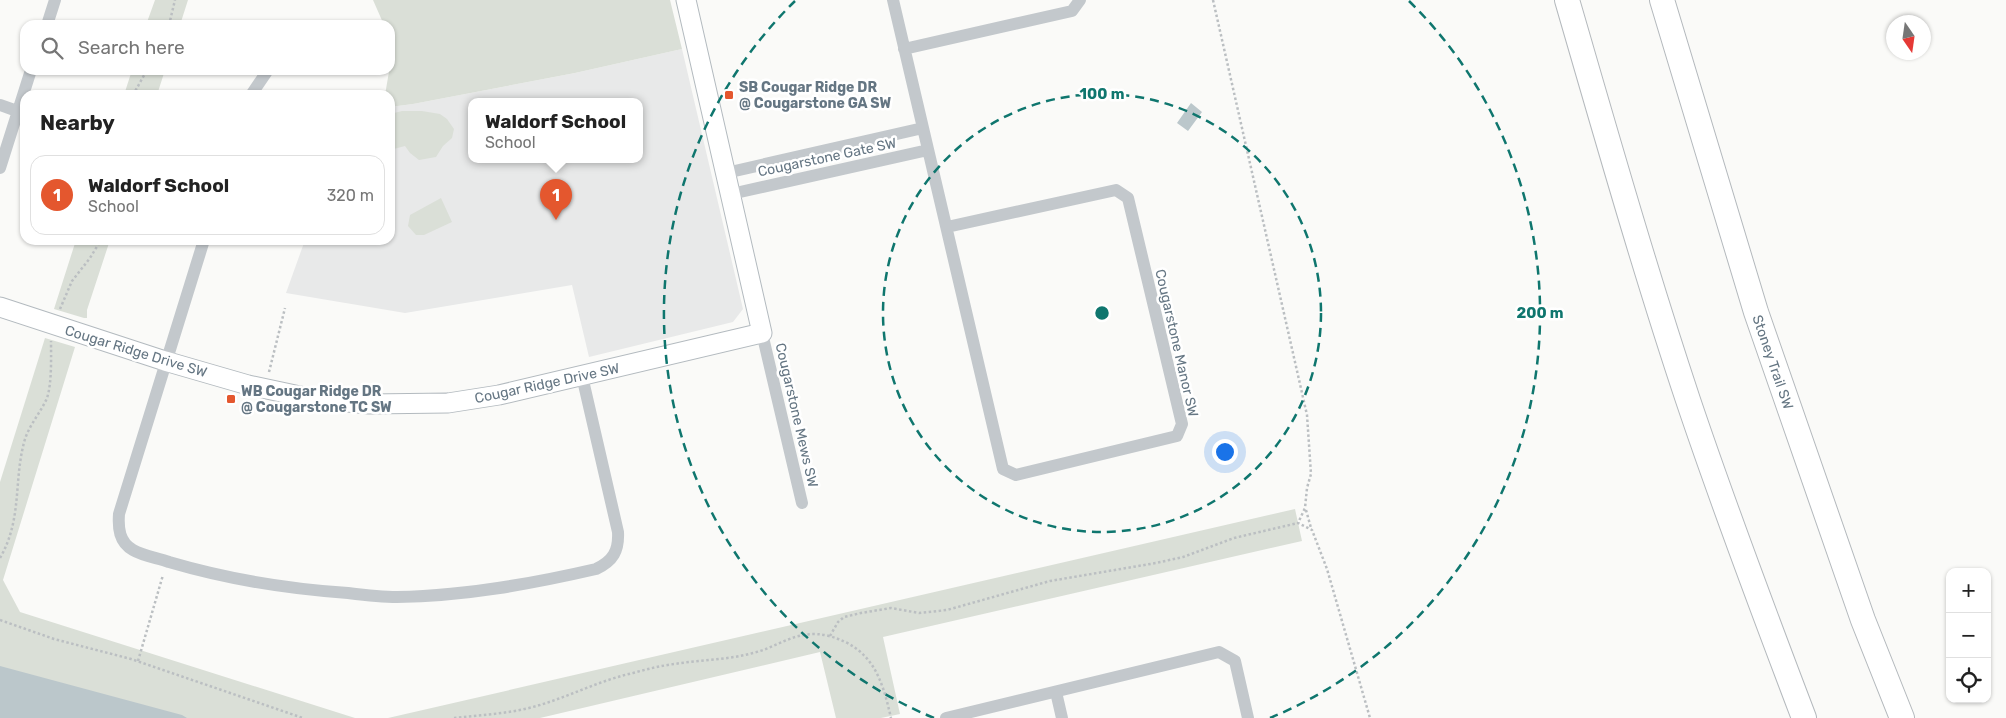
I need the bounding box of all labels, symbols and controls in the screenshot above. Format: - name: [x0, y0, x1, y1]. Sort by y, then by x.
- north arrow: [1886, 15, 1931, 60]
- search box: [20, 20, 395, 75]
- icon: search: [38, 34, 66, 62]
- text: Search here: [78, 36, 185, 59]
- place label: SB Cougar Ridge DR @ Cougarstone GA SW: [739, 79, 891, 112]
- text: 100 m: [1080, 85, 1124, 103]
- marker: SB Cougar Ridge DR @ Cougarstone GA SW: [723, 89, 735, 101]
- popup: [468, 98, 643, 163]
- text: Nearby: [40, 110, 115, 135]
- text: Waldorf School: [485, 110, 626, 133]
- text: School: [485, 133, 536, 152]
- street label: Cougarstone Gate SW: [756, 134, 898, 180]
- text: Waldorf School: [88, 174, 229, 197]
- pin: 1: [540, 179, 572, 220]
- text: 1: [53, 186, 61, 205]
- text: 320 m: [327, 186, 374, 205]
- text: School: [88, 197, 139, 216]
- street label: Cougarstone Manor SW: [1151, 268, 1202, 419]
- centre of rings: [1093, 304, 1111, 322]
- text: 200 m: [1516, 304, 1564, 322]
- street label: Stoney Trail SW: [1748, 313, 1797, 412]
- street label: Cougar Ridge Drive SW: [63, 322, 209, 381]
- street label: Cougarstone Mews SW: [772, 341, 821, 489]
- street label: Cougar Ridge Drive SW: [473, 360, 621, 407]
- place label: WB Cougar Ridge DR @ Cougarstone TC SW: [241, 383, 392, 416]
- marker: WB Cougar Ridge DR @ Cougarstone TC SW: [225, 393, 237, 405]
- your location: [1212, 439, 1238, 465]
- map controls: [1946, 568, 1991, 703]
- button: +: [1946, 568, 1991, 613]
- button: −: [1946, 613, 1991, 658]
- button: locate: [1946, 658, 1991, 703]

